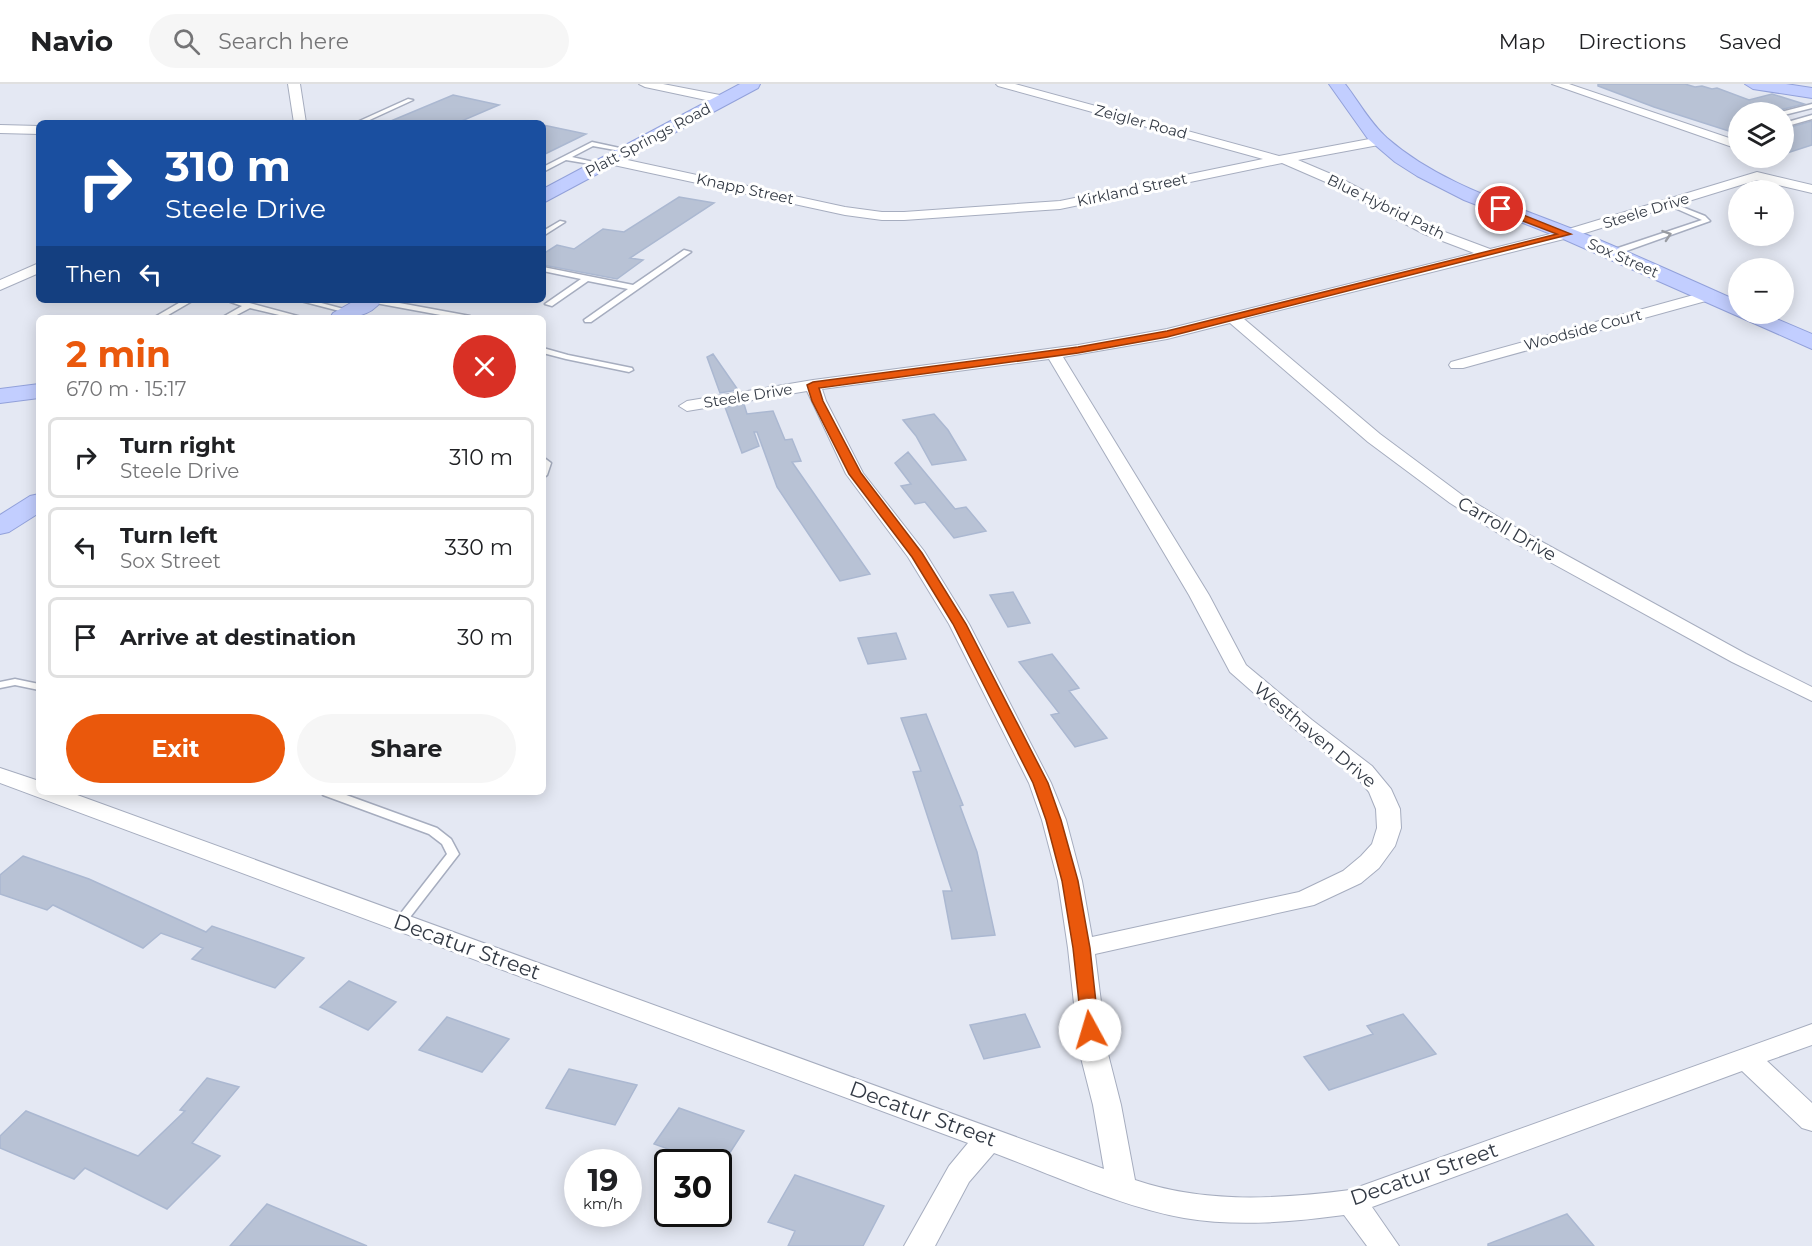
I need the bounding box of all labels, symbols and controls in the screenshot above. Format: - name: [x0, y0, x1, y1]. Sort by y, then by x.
- search box: [149, 14, 569, 68]
- text: Navio: [30, 24, 113, 58]
- icon: search: [170, 25, 203, 58]
- text: Search here: [218, 28, 349, 55]
- text: Map: [1499, 29, 1545, 54]
- text: Directions: [1578, 29, 1686, 54]
- text: Saved: [1719, 29, 1782, 54]
- street label: Platt Springs Road: [582, 98, 714, 181]
- street label: Zeigler Road: [1093, 100, 1190, 143]
- map controls: [1728, 102, 1794, 324]
- button: layers: [1728, 102, 1794, 168]
- text: 310 m: [165, 140, 291, 192]
- icon: right: [66, 144, 144, 222]
- street label: Knapp Street: [695, 169, 796, 208]
- street label: Kirkland Street: [1075, 169, 1189, 210]
- street label: Blue Hybrid Path: [1324, 170, 1448, 243]
- button: +: [1728, 180, 1794, 246]
- pin: [1475, 183, 1526, 234]
- street label: Steele Drive: [1600, 188, 1691, 233]
- text: Steele Drive: [165, 192, 326, 225]
- icon: arrive: [1484, 192, 1517, 225]
- one-way arrow: [1661, 229, 1672, 242]
- street label: Sox Street: [1585, 233, 1662, 282]
- icon: left: [134, 258, 167, 291]
- button: −: [1728, 258, 1794, 324]
- text: Then: [66, 261, 122, 288]
- street label: Woodside Court: [1522, 305, 1644, 354]
- text: 2 min: [66, 332, 171, 376]
- button: close: [453, 335, 516, 398]
- text: 670 m · 15:17: [66, 377, 186, 401]
- street label: Steele Drive: [702, 379, 794, 412]
- text: Turn right: [120, 432, 235, 459]
- icon: right: [69, 441, 102, 474]
- text: 310 m: [449, 444, 513, 471]
- text: Steele Drive: [120, 459, 239, 483]
- street label: Carroll Drive: [1454, 492, 1560, 566]
- text: Turn left: [120, 522, 218, 549]
- icon: left: [69, 531, 102, 564]
- text: 330 m: [445, 534, 513, 561]
- text: Sox Street: [120, 549, 221, 573]
- icon: arrive: [69, 621, 102, 654]
- text: Arrive at destination: [120, 624, 356, 651]
- text: 30 m: [457, 624, 513, 651]
- street label: Westhaven Drive: [1249, 677, 1381, 793]
- button: Exit: [66, 714, 285, 783]
- button: Share: [297, 714, 516, 783]
- street label: Decatur Street: [390, 908, 544, 985]
- position arrow: [1058, 998, 1122, 1062]
- street label: Decatur Street: [846, 1075, 1000, 1152]
- street label: Decatur Street: [1347, 1137, 1501, 1210]
- speed limit sign: 30: [654, 1149, 732, 1227]
- text: 19: [588, 1162, 618, 1199]
- text: km/h: [583, 1194, 623, 1213]

